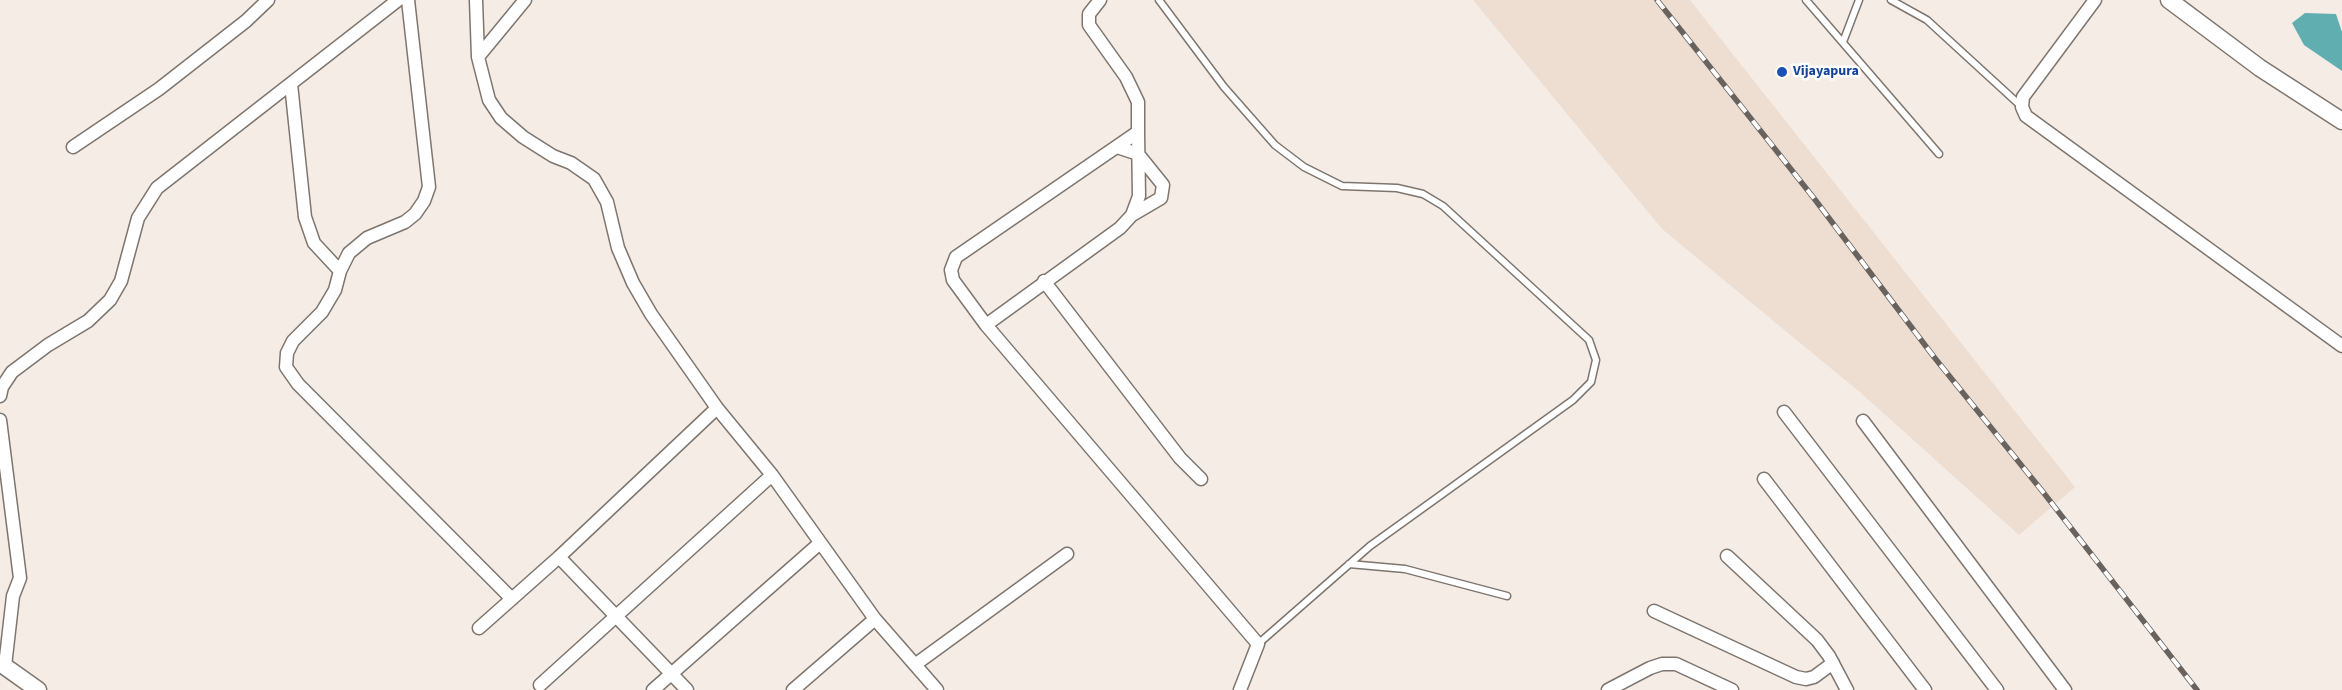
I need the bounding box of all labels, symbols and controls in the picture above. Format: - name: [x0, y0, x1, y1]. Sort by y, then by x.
- place label: Vijayapura: [1793, 64, 1859, 80]
- marker: Vijayapura: [1775, 65, 1789, 79]

